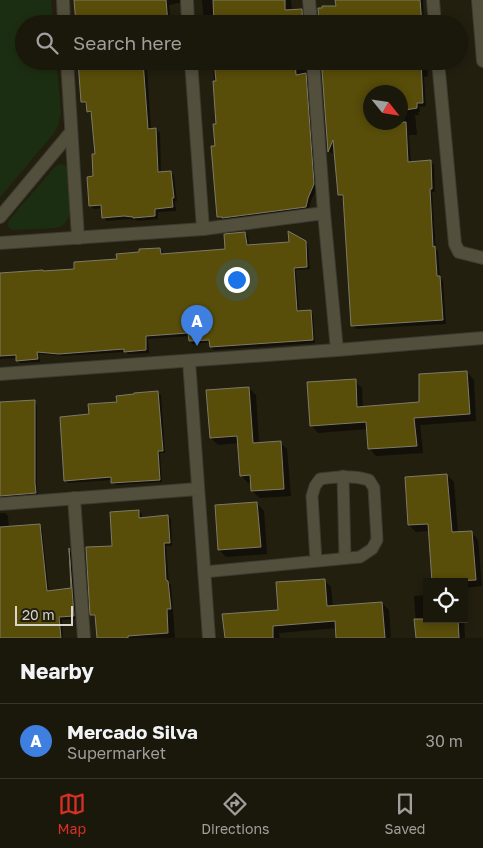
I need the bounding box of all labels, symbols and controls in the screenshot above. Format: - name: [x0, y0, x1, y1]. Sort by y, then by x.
- search box: [15, 15, 468, 70]
- icon: search: [33, 29, 61, 57]
- text: Search here: [73, 31, 182, 54]
- north arrow: [363, 85, 408, 130]
- your location: [224, 267, 250, 293]
- pin: A: [181, 305, 213, 346]
- map controls: [423, 578, 468, 623]
- button: locate: [423, 578, 468, 623]
- scale bar: [15, 603, 72, 626]
- text: 20 m: [22, 606, 55, 623]
- text: Nearby: [20, 658, 94, 684]
- text: Mercado Silva: [67, 720, 198, 743]
- text: A: [30, 731, 42, 751]
- text: 30 m: [426, 731, 463, 751]
- text: Supermarket: [67, 743, 166, 763]
- tab: Map: [58, 790, 86, 837]
- tab: Directions: [201, 790, 270, 837]
- tab: Saved: [385, 790, 425, 837]

